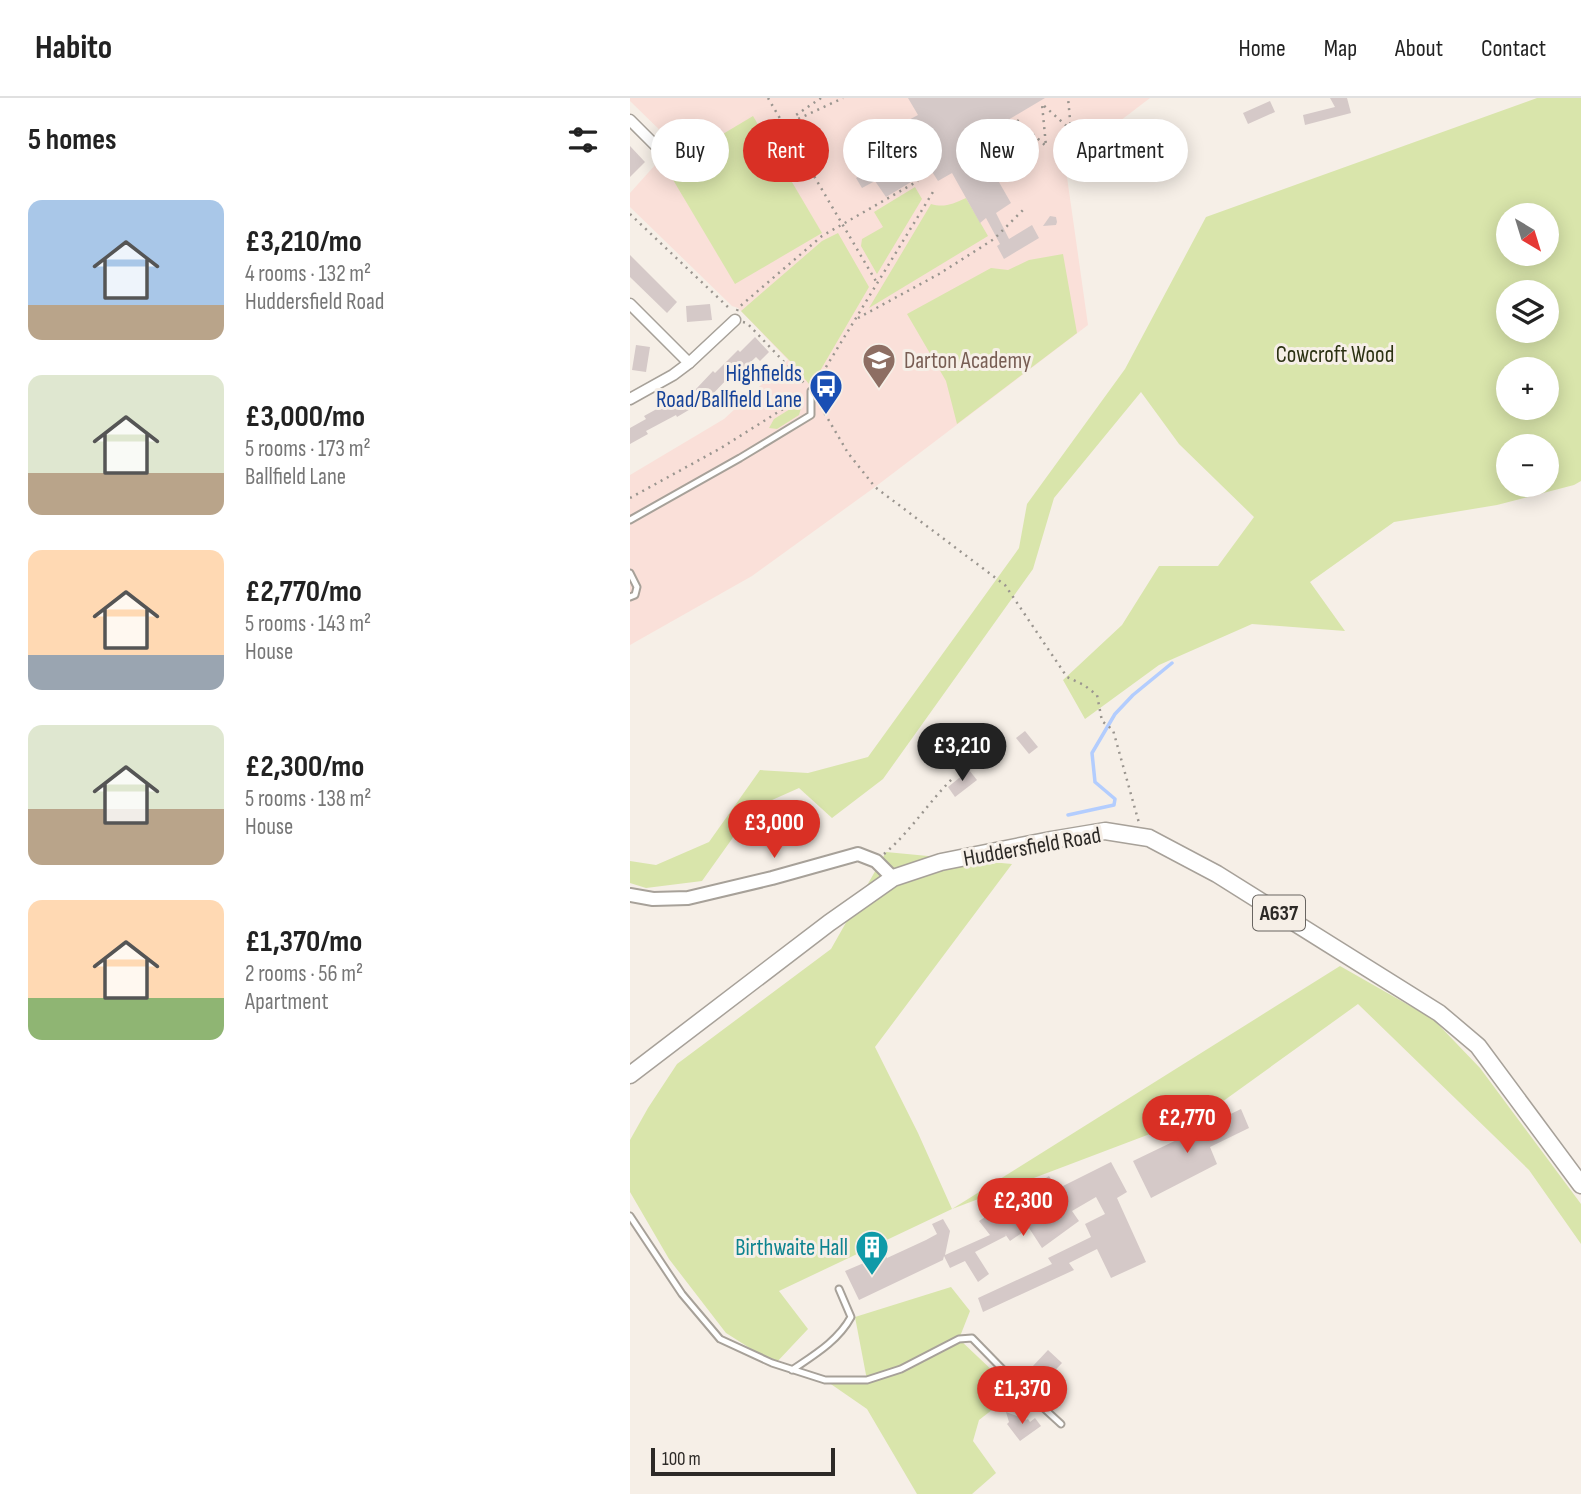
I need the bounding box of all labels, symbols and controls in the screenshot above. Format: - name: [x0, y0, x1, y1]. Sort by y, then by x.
- text: Habito: [35, 28, 112, 68]
- text: Home: [1238, 34, 1286, 63]
- text: Map: [1324, 34, 1357, 63]
- text: About: [1395, 34, 1443, 63]
- text: Contact: [1481, 34, 1546, 63]
- chip: Buy: [651, 119, 729, 182]
- chip: Rent: [743, 119, 829, 182]
- chip: Filters: [843, 119, 942, 182]
- chip: New: [956, 119, 1039, 182]
- chip: Apartment: [1053, 119, 1188, 182]
- icon: filters: [564, 121, 602, 159]
- text: 5 homes: [28, 122, 117, 158]
- north arrow: [1496, 203, 1559, 266]
- map controls: [1496, 203, 1559, 497]
- text: £3,210/mo: [245, 224, 362, 260]
- icon: home: [84, 228, 168, 312]
- text: 4 rooms · 132 m²: [245, 260, 371, 288]
- button: layers: [1496, 280, 1559, 343]
- text: Huddersfield Road: [245, 288, 384, 316]
- school or university icon: Darton Academy: [860, 341, 898, 390]
- park label: Cowcroft Wood: [1276, 341, 1394, 369]
- place label: Darton Academy: [904, 347, 1031, 375]
- button: +: [1496, 357, 1559, 420]
- place label: Highfields Road/Ballfield Lane: [656, 360, 802, 414]
- bus stop icon: Highfields Road/Ballfield Lane: [807, 367, 845, 416]
- text: £3,000/mo: [245, 399, 365, 435]
- icon: home: [84, 403, 168, 487]
- button: −: [1496, 434, 1559, 497]
- text: 5 rooms · 173 m²: [245, 435, 371, 463]
- text: Ballfield Lane: [245, 463, 346, 491]
- text: £2,770/mo: [245, 574, 362, 610]
- icon: home: [84, 578, 168, 662]
- text: 5 rooms · 143 m²: [245, 610, 371, 638]
- text: House: [245, 638, 293, 666]
- pin: £3,210: [905, 724, 1019, 783]
- text: £3,210: [933, 732, 991, 760]
- text: £2,300/mo: [245, 749, 364, 785]
- icon: home: [84, 753, 168, 837]
- text: 5 rooms · 138 m²: [245, 785, 371, 813]
- pin: £3,000: [717, 800, 831, 860]
- text: £3,000: [744, 809, 804, 837]
- text: House: [245, 813, 293, 841]
- street label: Huddersfield Road: [961, 821, 1103, 873]
- road number: A637: [1253, 896, 1305, 930]
- text: £1,370/mo: [245, 924, 362, 960]
- icon: home: [84, 928, 168, 1012]
- text: 2 rooms · 56 m²: [245, 960, 363, 988]
- text: Apartment: [245, 988, 329, 1016]
- pin: £2,770: [1130, 1096, 1244, 1155]
- text: £2,770: [1158, 1104, 1216, 1132]
- pin: £2,300: [966, 1178, 1080, 1238]
- text: £2,300: [993, 1187, 1053, 1215]
- building icon: Birthwaite Hall: [853, 1228, 891, 1277]
- place label: Birthwaite Hall: [735, 1234, 848, 1262]
- pin: £1,370: [965, 1366, 1079, 1426]
- text: £1,370: [993, 1375, 1051, 1403]
- scale bar: [651, 1445, 835, 1477]
- text: 100 m: [662, 1448, 701, 1471]

